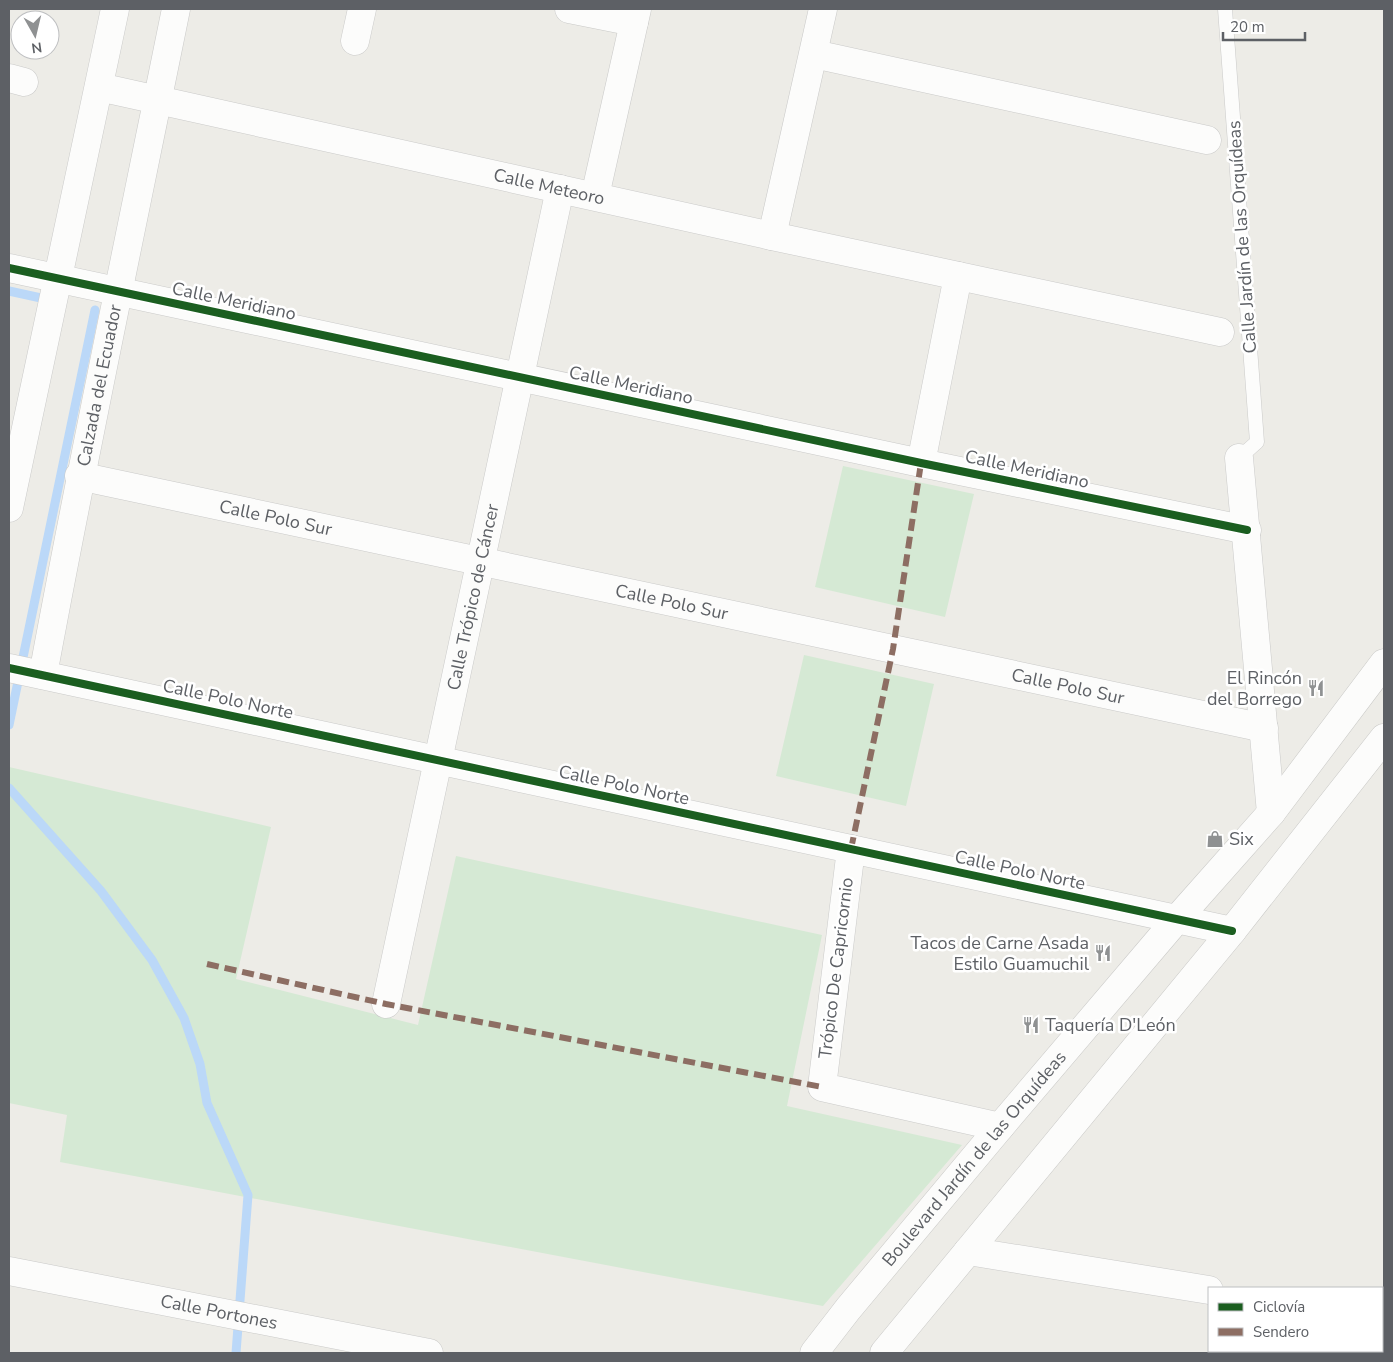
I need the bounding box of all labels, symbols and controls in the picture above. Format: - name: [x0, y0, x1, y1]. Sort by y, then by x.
- north arrow: [10, 10, 60, 60]
- scale bar: [1223, 10, 1306, 42]
- text: 20 m: [1230, 17, 1265, 37]
- text: N: [30, 37, 43, 58]
- street label: Calle Jardín de las Orquídeas: [1222, 120, 1262, 354]
- street label: Calle Meteoro: [491, 163, 607, 211]
- street label: Calle Meridiano: [170, 276, 298, 326]
- street label: Calzada del Ecuador: [71, 302, 127, 468]
- street label: Calle Meridiano: [567, 360, 695, 410]
- street label: Calle Meridiano: [963, 444, 1091, 494]
- street label: Calle Polo Sur: [217, 494, 335, 542]
- street label: Calle Trópico de Cáncer: [441, 501, 505, 693]
- street label: Calle Polo Sur: [613, 578, 731, 626]
- street label: Calle Polo Sur: [1009, 663, 1127, 710]
- place label: El Rincón del Borrego: [1207, 666, 1302, 711]
- street label: Calle Polo Norte: [160, 673, 296, 725]
- restaurant icon: El Rincón del Borrego: [1306, 678, 1326, 698]
- street label: Calle Polo Norte: [556, 759, 692, 811]
- place label: Six: [1229, 827, 1254, 851]
- shop icon: Six: [1205, 829, 1225, 849]
- street label: Calle Polo Norte: [952, 844, 1088, 896]
- street label: Trópico De Capricornio: [813, 876, 859, 1060]
- place label: Tacos de Carne Asada Estilo Guamuchil: [910, 931, 1090, 976]
- restaurant icon: Tacos de Carne Asada Estilo Guamuchil: [1093, 943, 1113, 963]
- place label: Taquería D'León: [1045, 1013, 1176, 1037]
- restaurant icon: Taquería D'León: [1021, 1015, 1041, 1035]
- street label: Boulevard Jardín de las Orquídeas: [877, 1046, 1072, 1271]
- legend: [1208, 1287, 1383, 1352]
- street label: Calle Portones: [158, 1289, 280, 1335]
- text: Ciclovía: [1253, 1297, 1305, 1317]
- text: Sendero: [1253, 1322, 1309, 1342]

